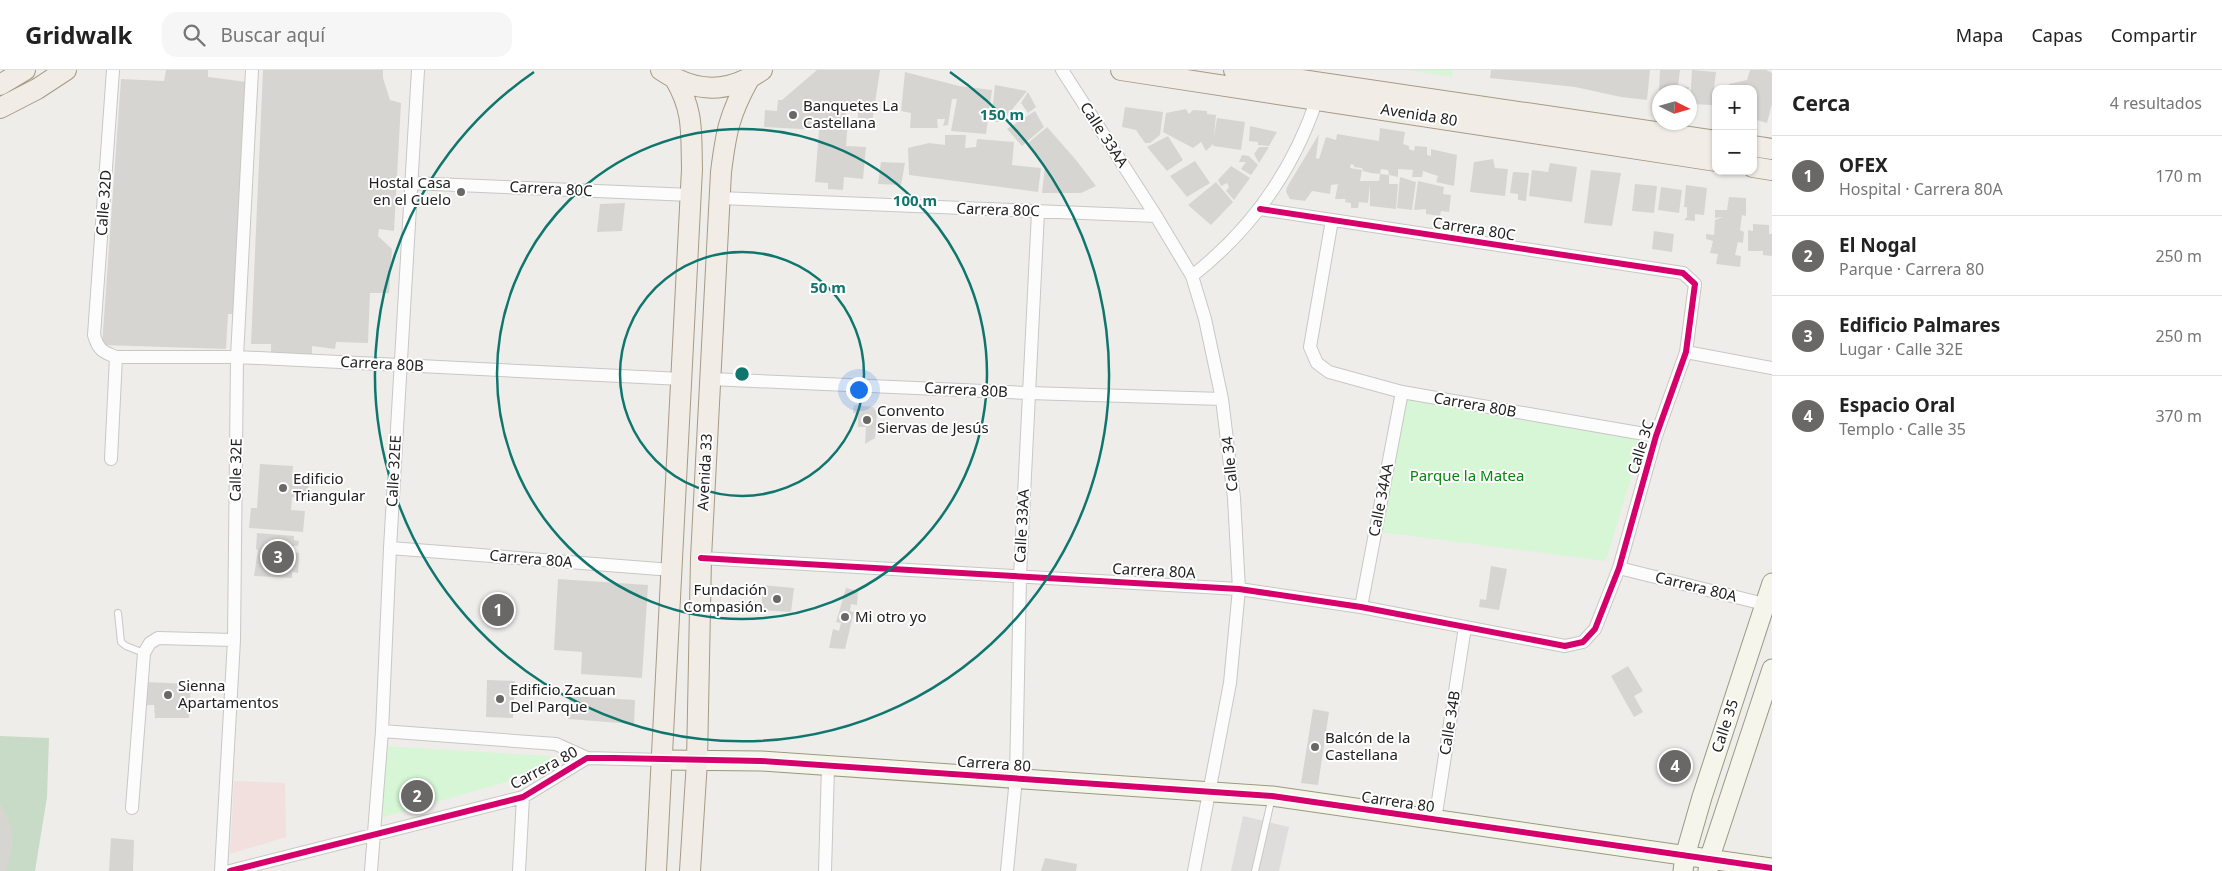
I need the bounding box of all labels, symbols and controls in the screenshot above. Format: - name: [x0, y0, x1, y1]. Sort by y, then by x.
- search box: [162, 12, 512, 57]
- text: Gridwalk: [25, 18, 132, 51]
- icon: search: [180, 21, 208, 49]
- text: Buscar aquí: [220, 22, 325, 48]
- text: Mapa: [1956, 23, 2003, 47]
- text: Capas: [2031, 23, 2083, 47]
- text: Compartir: [2111, 23, 2197, 47]
- north arrow: [1652, 85, 1697, 130]
- map controls: [1712, 85, 1757, 175]
- button: +: [1712, 85, 1757, 130]
- text: Cerca: [1792, 89, 1850, 117]
- text: 4 resultados: [2110, 92, 2202, 114]
- place label: Banquetes La Castellana: [803, 95, 899, 132]
- street label: Calle 33AA: [1076, 98, 1134, 171]
- street label: Avenida 80: [1379, 98, 1459, 130]
- text: 150 m: [980, 104, 1024, 124]
- marker: Banquetes La Castellana: [787, 109, 799, 121]
- button: −: [1712, 130, 1757, 175]
- text: OFEX: [1839, 152, 1888, 178]
- text: 1: [1803, 165, 1813, 187]
- text: 170 m: [2155, 165, 2202, 187]
- street label: Calle 32D: [91, 169, 115, 237]
- place label: Hostal Casa en el Cuelo: [369, 172, 451, 209]
- street label: Carrera 80C: [509, 176, 594, 200]
- text: Hospital · Carrera 80A: [1839, 178, 2003, 200]
- marker: Hostal Casa en el Cuelo: [455, 186, 467, 198]
- text: 100 m: [893, 190, 937, 210]
- street label: Carrera 80C: [956, 198, 1041, 220]
- street label: Carrera 80C: [1431, 212, 1517, 244]
- text: El Nogal: [1839, 232, 1917, 258]
- text: 2: [1803, 245, 1813, 267]
- text: 250 m: [2155, 245, 2202, 267]
- text: Parque · Carrera 80: [1839, 258, 1984, 280]
- text: 50 m: [810, 277, 846, 297]
- text: Edificio Palmares: [1839, 312, 2000, 338]
- text: 3: [1803, 325, 1813, 347]
- text: 250 m: [2155, 325, 2202, 347]
- text: Lugar · Calle 32E: [1839, 338, 1963, 360]
- street label: Carrera 80B: [340, 351, 424, 375]
- centre of rings: [733, 365, 751, 383]
- your location: [846, 377, 872, 403]
- street label: Carrera 80B: [924, 377, 1008, 401]
- street label: Carrera 80B: [1432, 387, 1518, 421]
- text: Espacio Oral: [1839, 392, 1955, 418]
- place label: Convento Siervas de Jesús: [877, 400, 989, 437]
- text: 4: [1803, 405, 1813, 427]
- text: 370 m: [2155, 405, 2202, 427]
- marker: Convento Siervas de Jesús: [861, 414, 873, 426]
- street label: Calle 3C: [1622, 416, 1658, 476]
- text: Templo · Calle 35: [1839, 418, 1966, 440]
- street label: Avenida 33: [692, 433, 716, 511]
- street label: Calle 32EE: [381, 435, 405, 507]
- street label: Calle 34: [1216, 435, 1242, 493]
- street label: Calle 32E: [224, 438, 246, 502]
- street label: Calle 34AA: [1363, 461, 1397, 538]
- park label: Parque la Matea: [1410, 465, 1524, 485]
- place label: Edificio Triangular: [293, 468, 365, 505]
- marker: Edificio Triangular: [277, 482, 289, 494]
- street label: Calle 33AA: [1009, 488, 1033, 564]
- pin: 3: [262, 538, 294, 576]
- street label: Carrera 80A: [489, 544, 574, 572]
- street label: Carrera 80A: [1112, 558, 1197, 582]
- street label: Carrera 80A: [1653, 566, 1740, 606]
- place label: Fundación Compasión.: [683, 579, 767, 616]
- pin: 1: [482, 591, 514, 629]
- marker: Fundación Compasión.: [771, 593, 783, 605]
- place label: Mi otro yo: [855, 606, 926, 626]
- marker: Mi otro yo: [839, 611, 851, 623]
- place label: Sienna Apartamentos: [178, 675, 279, 712]
- place label: Edificio Zacuan Del Parque: [510, 679, 616, 716]
- marker: Sienna Apartamentos: [162, 689, 174, 701]
- street label: Calle 34B: [1434, 689, 1464, 756]
- marker: Edificio Zacuan Del Parque: [494, 693, 506, 705]
- street label: Calle 35: [1706, 696, 1742, 755]
- place label: Balcón de la Castellana: [1325, 727, 1410, 764]
- street label: Carrera 80: [506, 741, 581, 793]
- marker: Balcón de la Castellana: [1309, 741, 1321, 753]
- pin: 4: [1659, 747, 1691, 785]
- street label: Carrera 80: [957, 750, 1032, 776]
- pin: 2: [401, 777, 433, 815]
- street label: Carrera 80: [1360, 786, 1436, 816]

